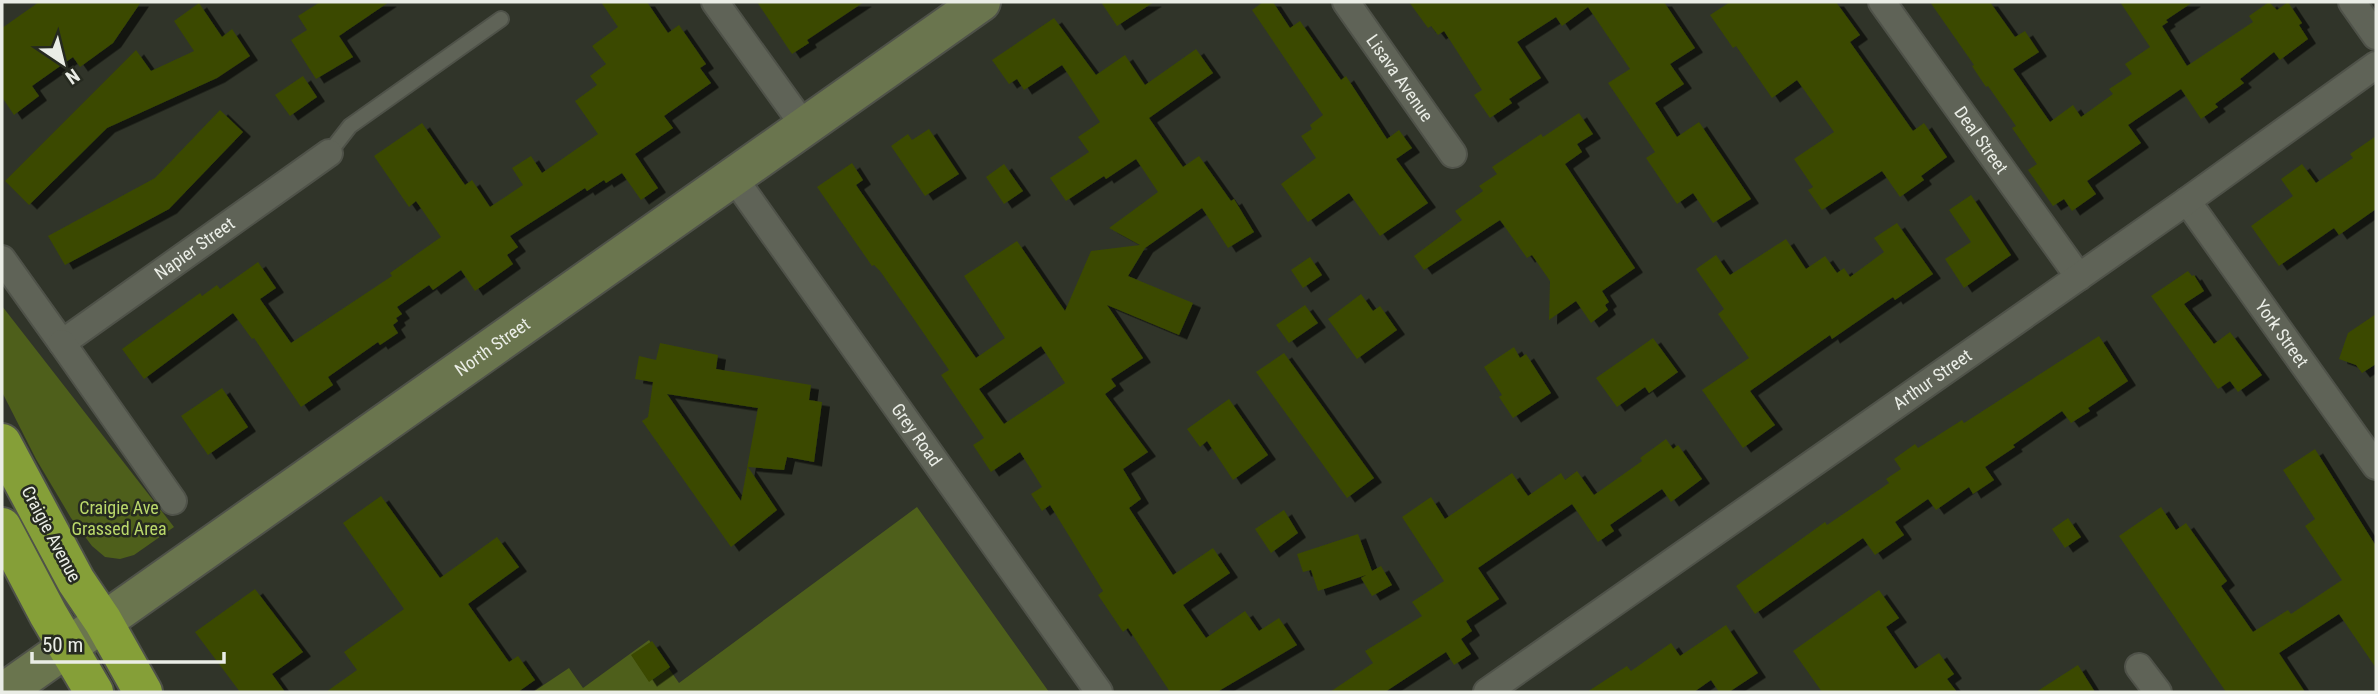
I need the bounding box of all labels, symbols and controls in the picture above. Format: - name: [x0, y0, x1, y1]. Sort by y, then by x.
- north arrow: [28, 28, 98, 98]
- street label: Lisava Avenue: [1362, 30, 1438, 125]
- text: N: [61, 64, 84, 89]
- street label: Deal Street: [1950, 102, 2013, 178]
- street label: Napier Street: [150, 213, 238, 284]
- street label: York Street: [2251, 296, 2313, 371]
- street label: North Street: [451, 313, 534, 380]
- street label: Arthur Street: [1889, 345, 1975, 414]
- street label: Grey Road: [887, 399, 946, 470]
- street label: Craigie Avenue: [17, 482, 85, 585]
- park label: Craigie Ave Grassed Area: [71, 497, 167, 539]
- scale bar: [32, 620, 224, 664]
- text: 50 m: [42, 633, 83, 657]

